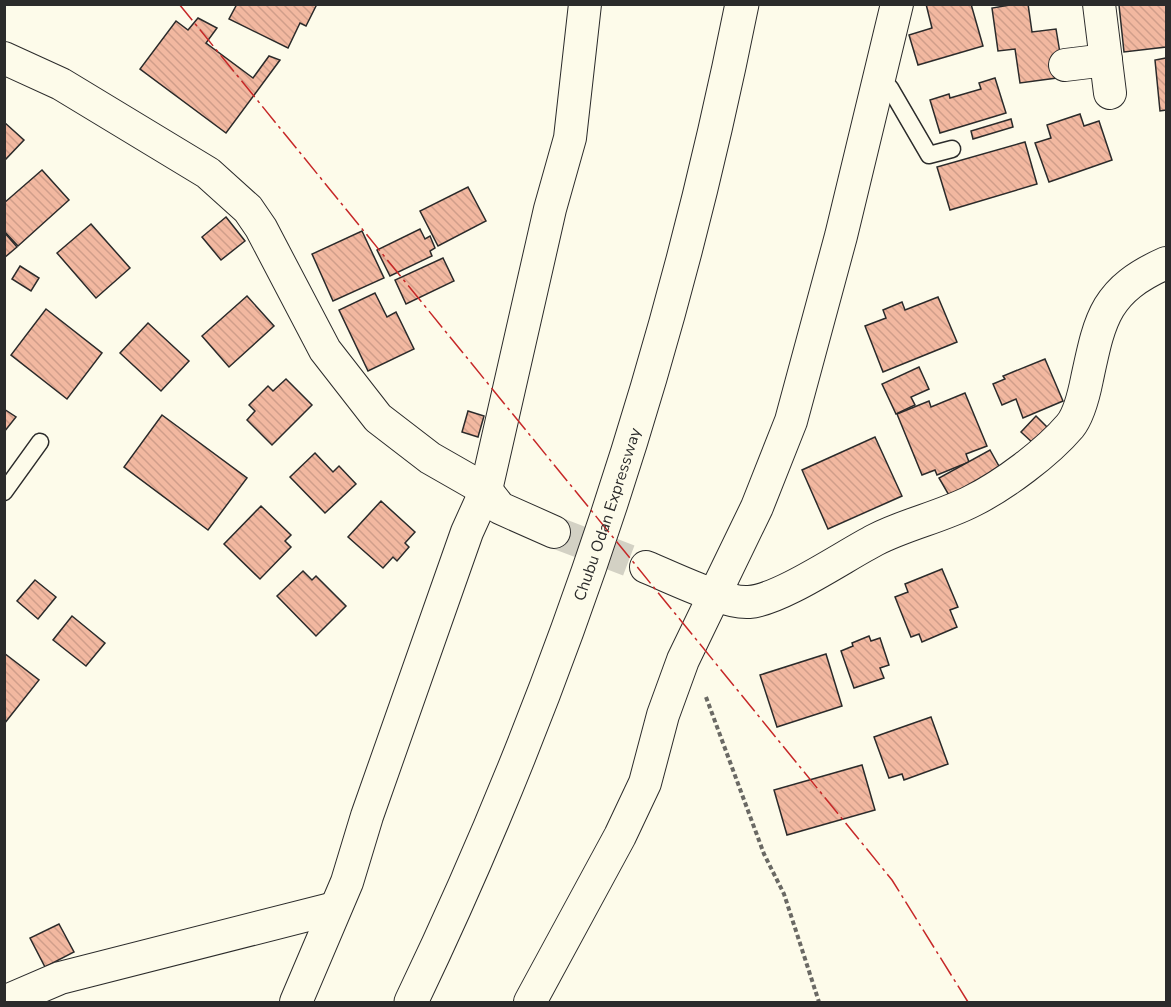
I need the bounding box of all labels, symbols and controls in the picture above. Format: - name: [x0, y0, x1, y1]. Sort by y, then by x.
- street label: Chubu Odan Expressway: [569, 424, 647, 604]

